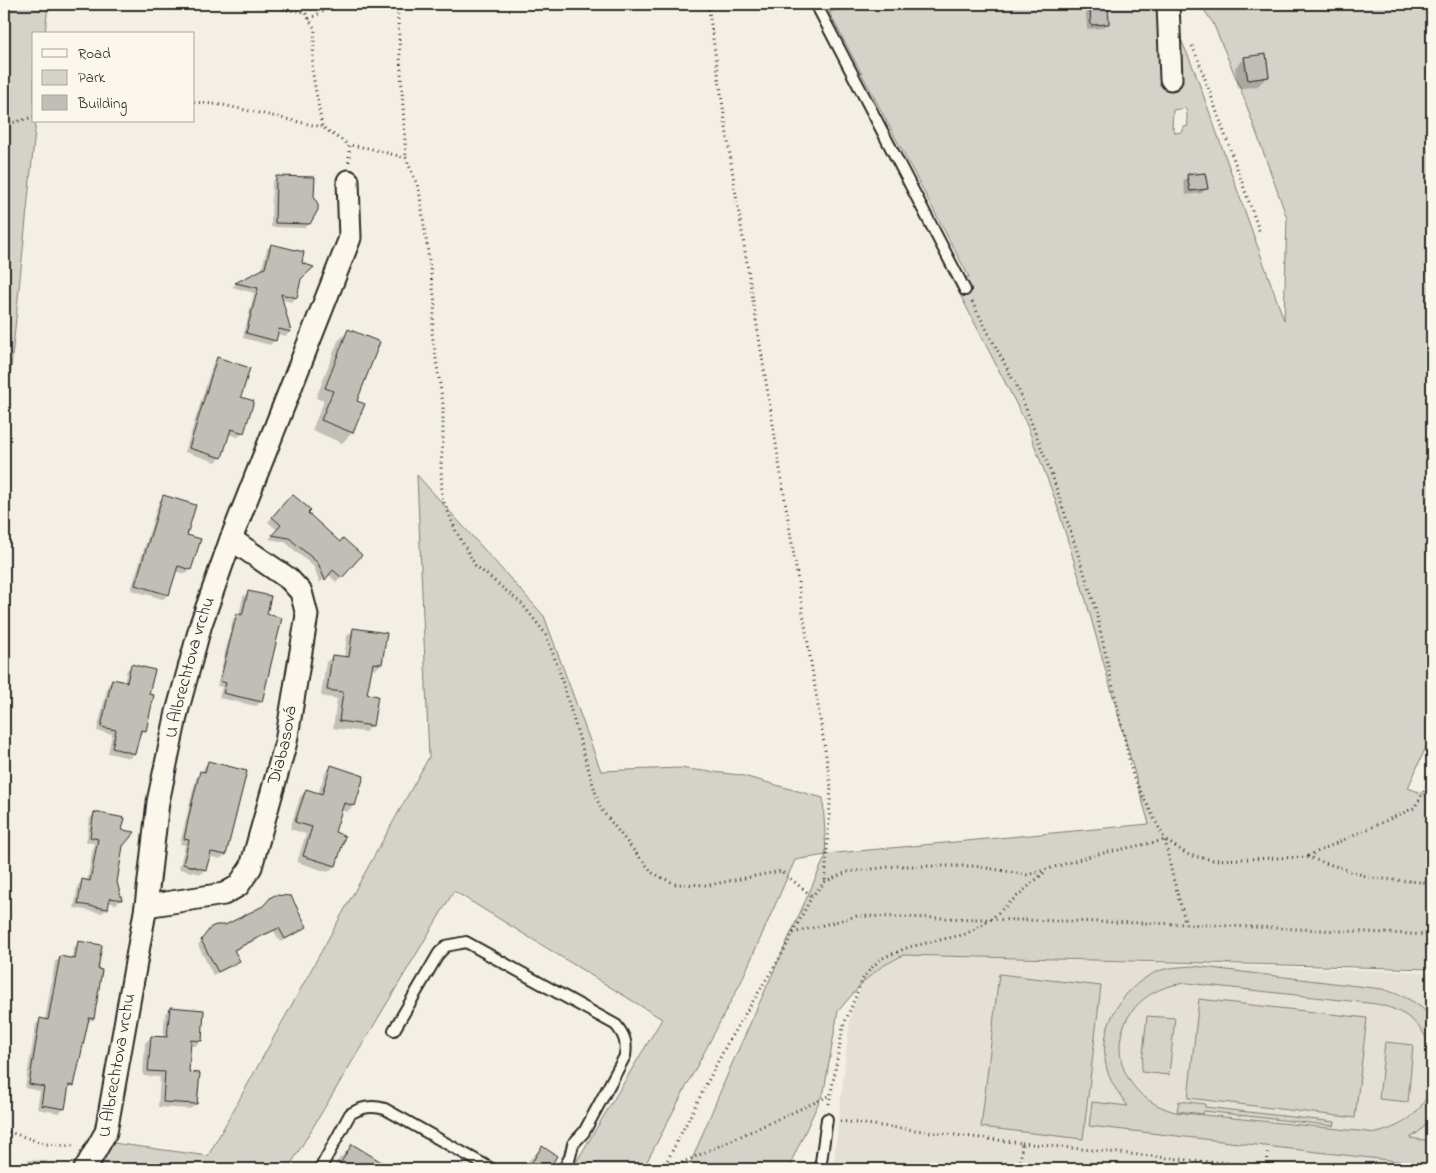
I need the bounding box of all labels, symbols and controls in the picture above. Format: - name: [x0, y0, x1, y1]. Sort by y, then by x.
- legend: [32, 32, 195, 122]
- text: Road: [78, 43, 111, 65]
- text: Park: [78, 67, 106, 89]
- text: Building: [77, 93, 127, 116]
- street label: U Albrechtova vrchu: [159, 593, 223, 741]
- street label: Diabasová: [261, 704, 305, 789]
- street label: U Albrechtova vrchu: [92, 992, 143, 1140]

